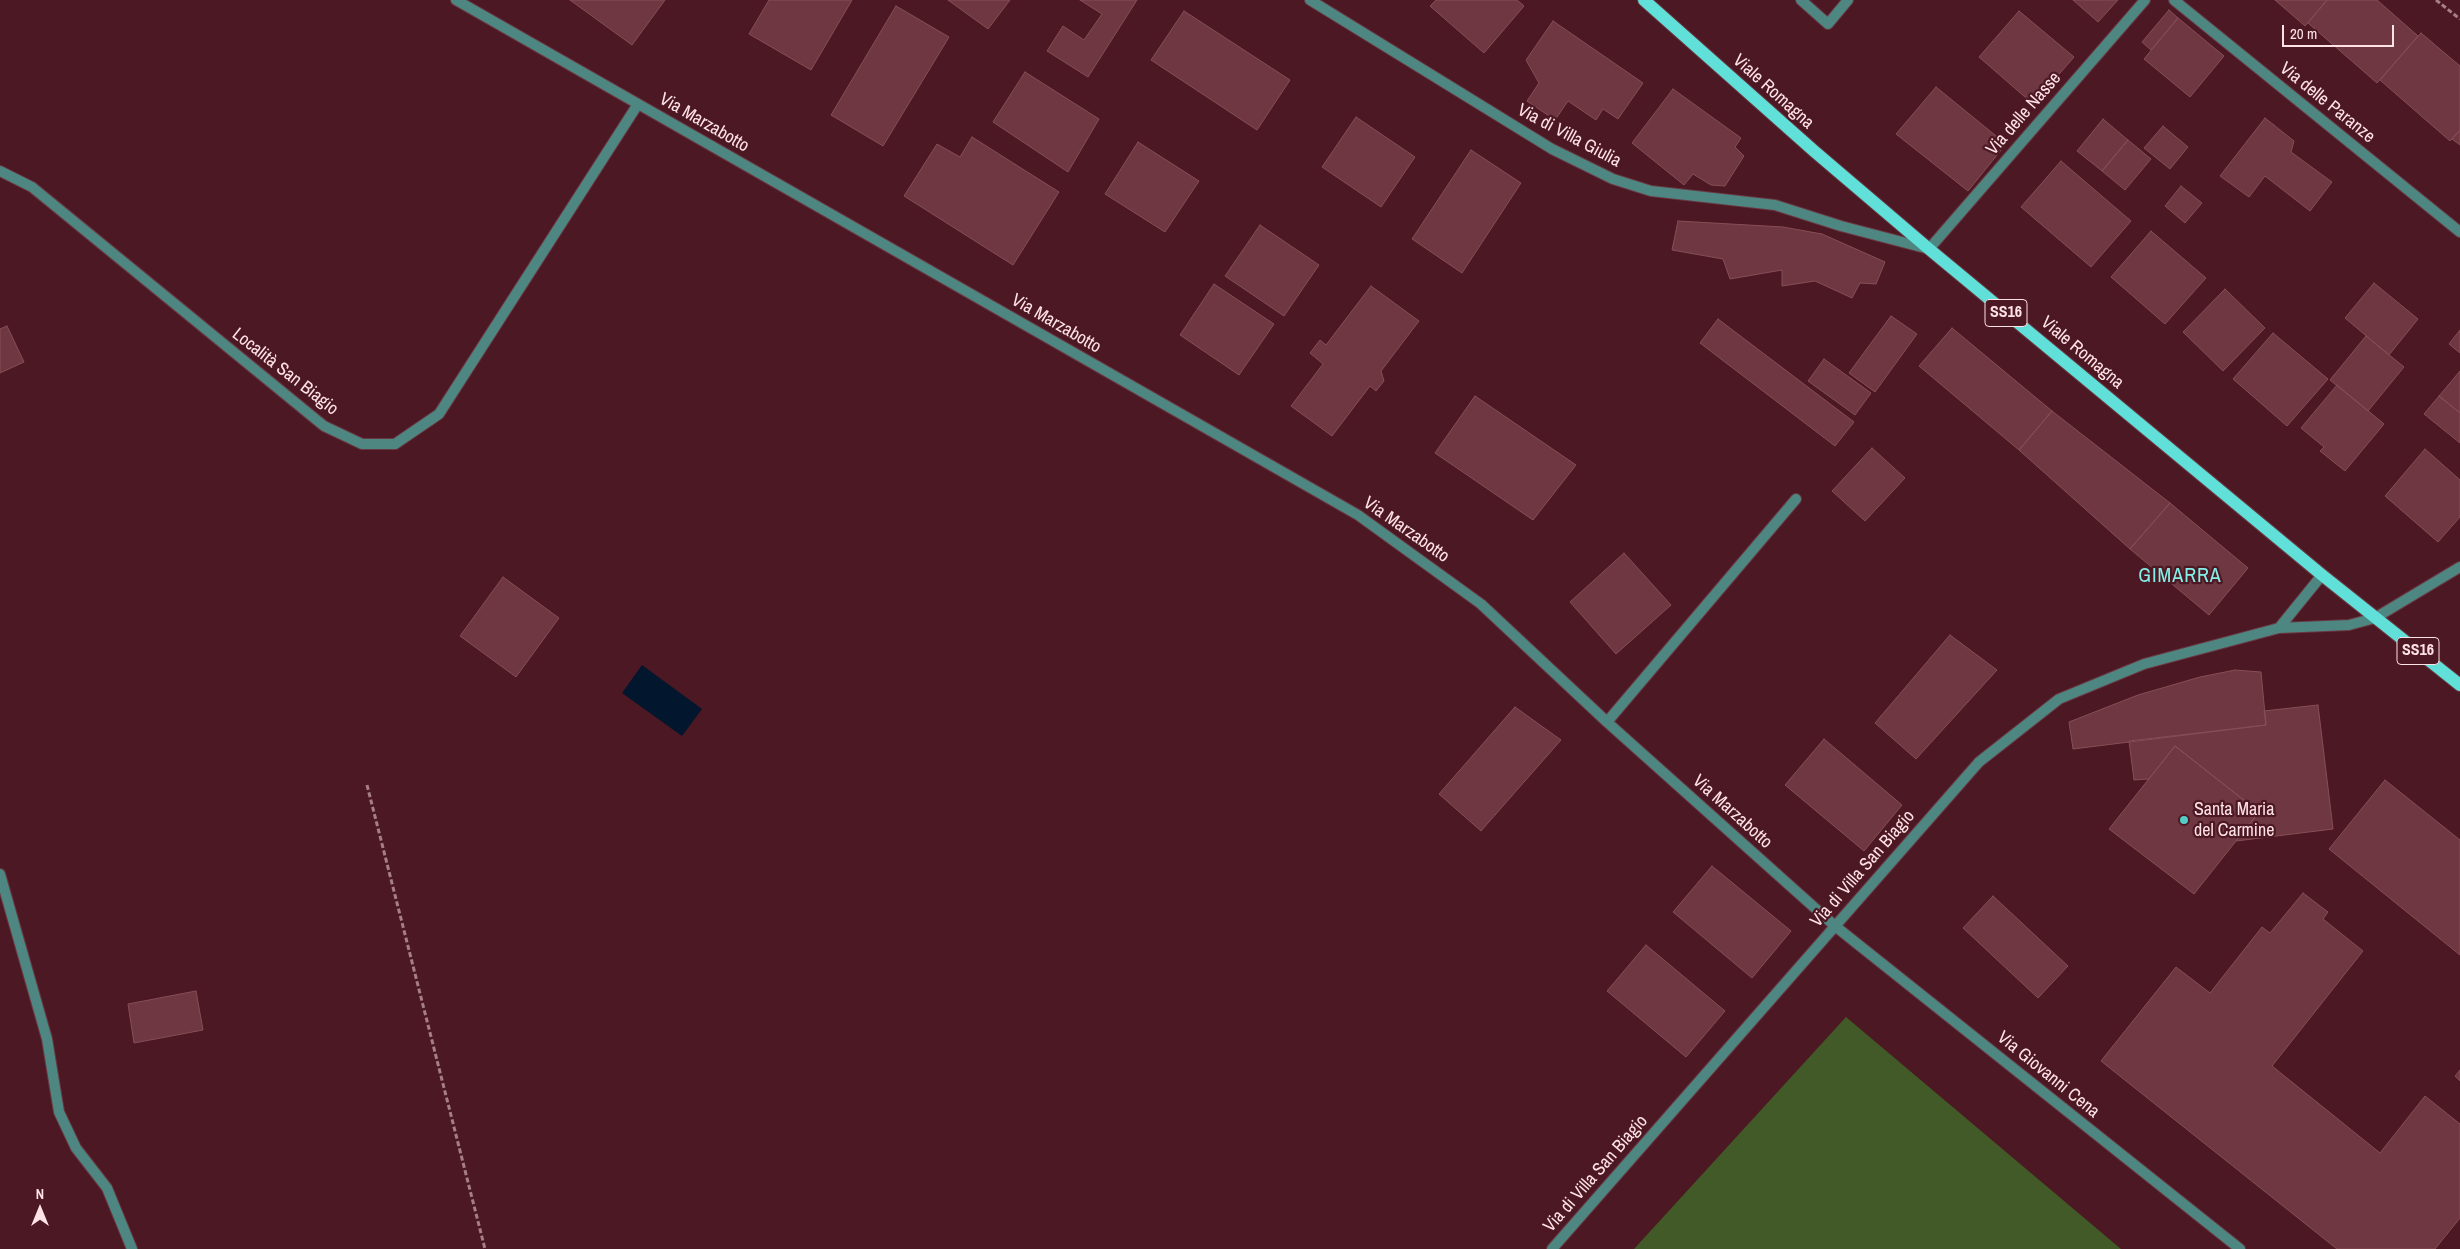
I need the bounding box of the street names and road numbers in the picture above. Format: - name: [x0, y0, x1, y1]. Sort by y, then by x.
- street label: Viale Romagna: [1728, 50, 1818, 134]
- street label: Via delle Paranze: [2275, 58, 2379, 148]
- street label: Via delle Nasse: [1982, 68, 2066, 160]
- street label: Via Marzabotto: [655, 89, 753, 157]
- street label: Via di Villa Giulia: [1513, 100, 1625, 172]
- street label: Via Marzabotto: [1007, 290, 1105, 358]
- road number: SS16: [1985, 300, 2027, 326]
- street label: Viale Romagna: [2036, 312, 2128, 394]
- street label: Località San Biagio: [228, 324, 342, 420]
- street label: Via Marzabotto: [1359, 493, 1453, 567]
- road number: SS16: [2397, 637, 2439, 664]
- street label: Via Marzabotto: [1688, 771, 1776, 853]
- street label: Via di Villa San Biagio: [1806, 806, 1920, 932]
- street label: Via Giovanni Cena: [1993, 1027, 2103, 1123]
- street label: Via di Villa San Biagio: [1539, 1111, 1653, 1237]

